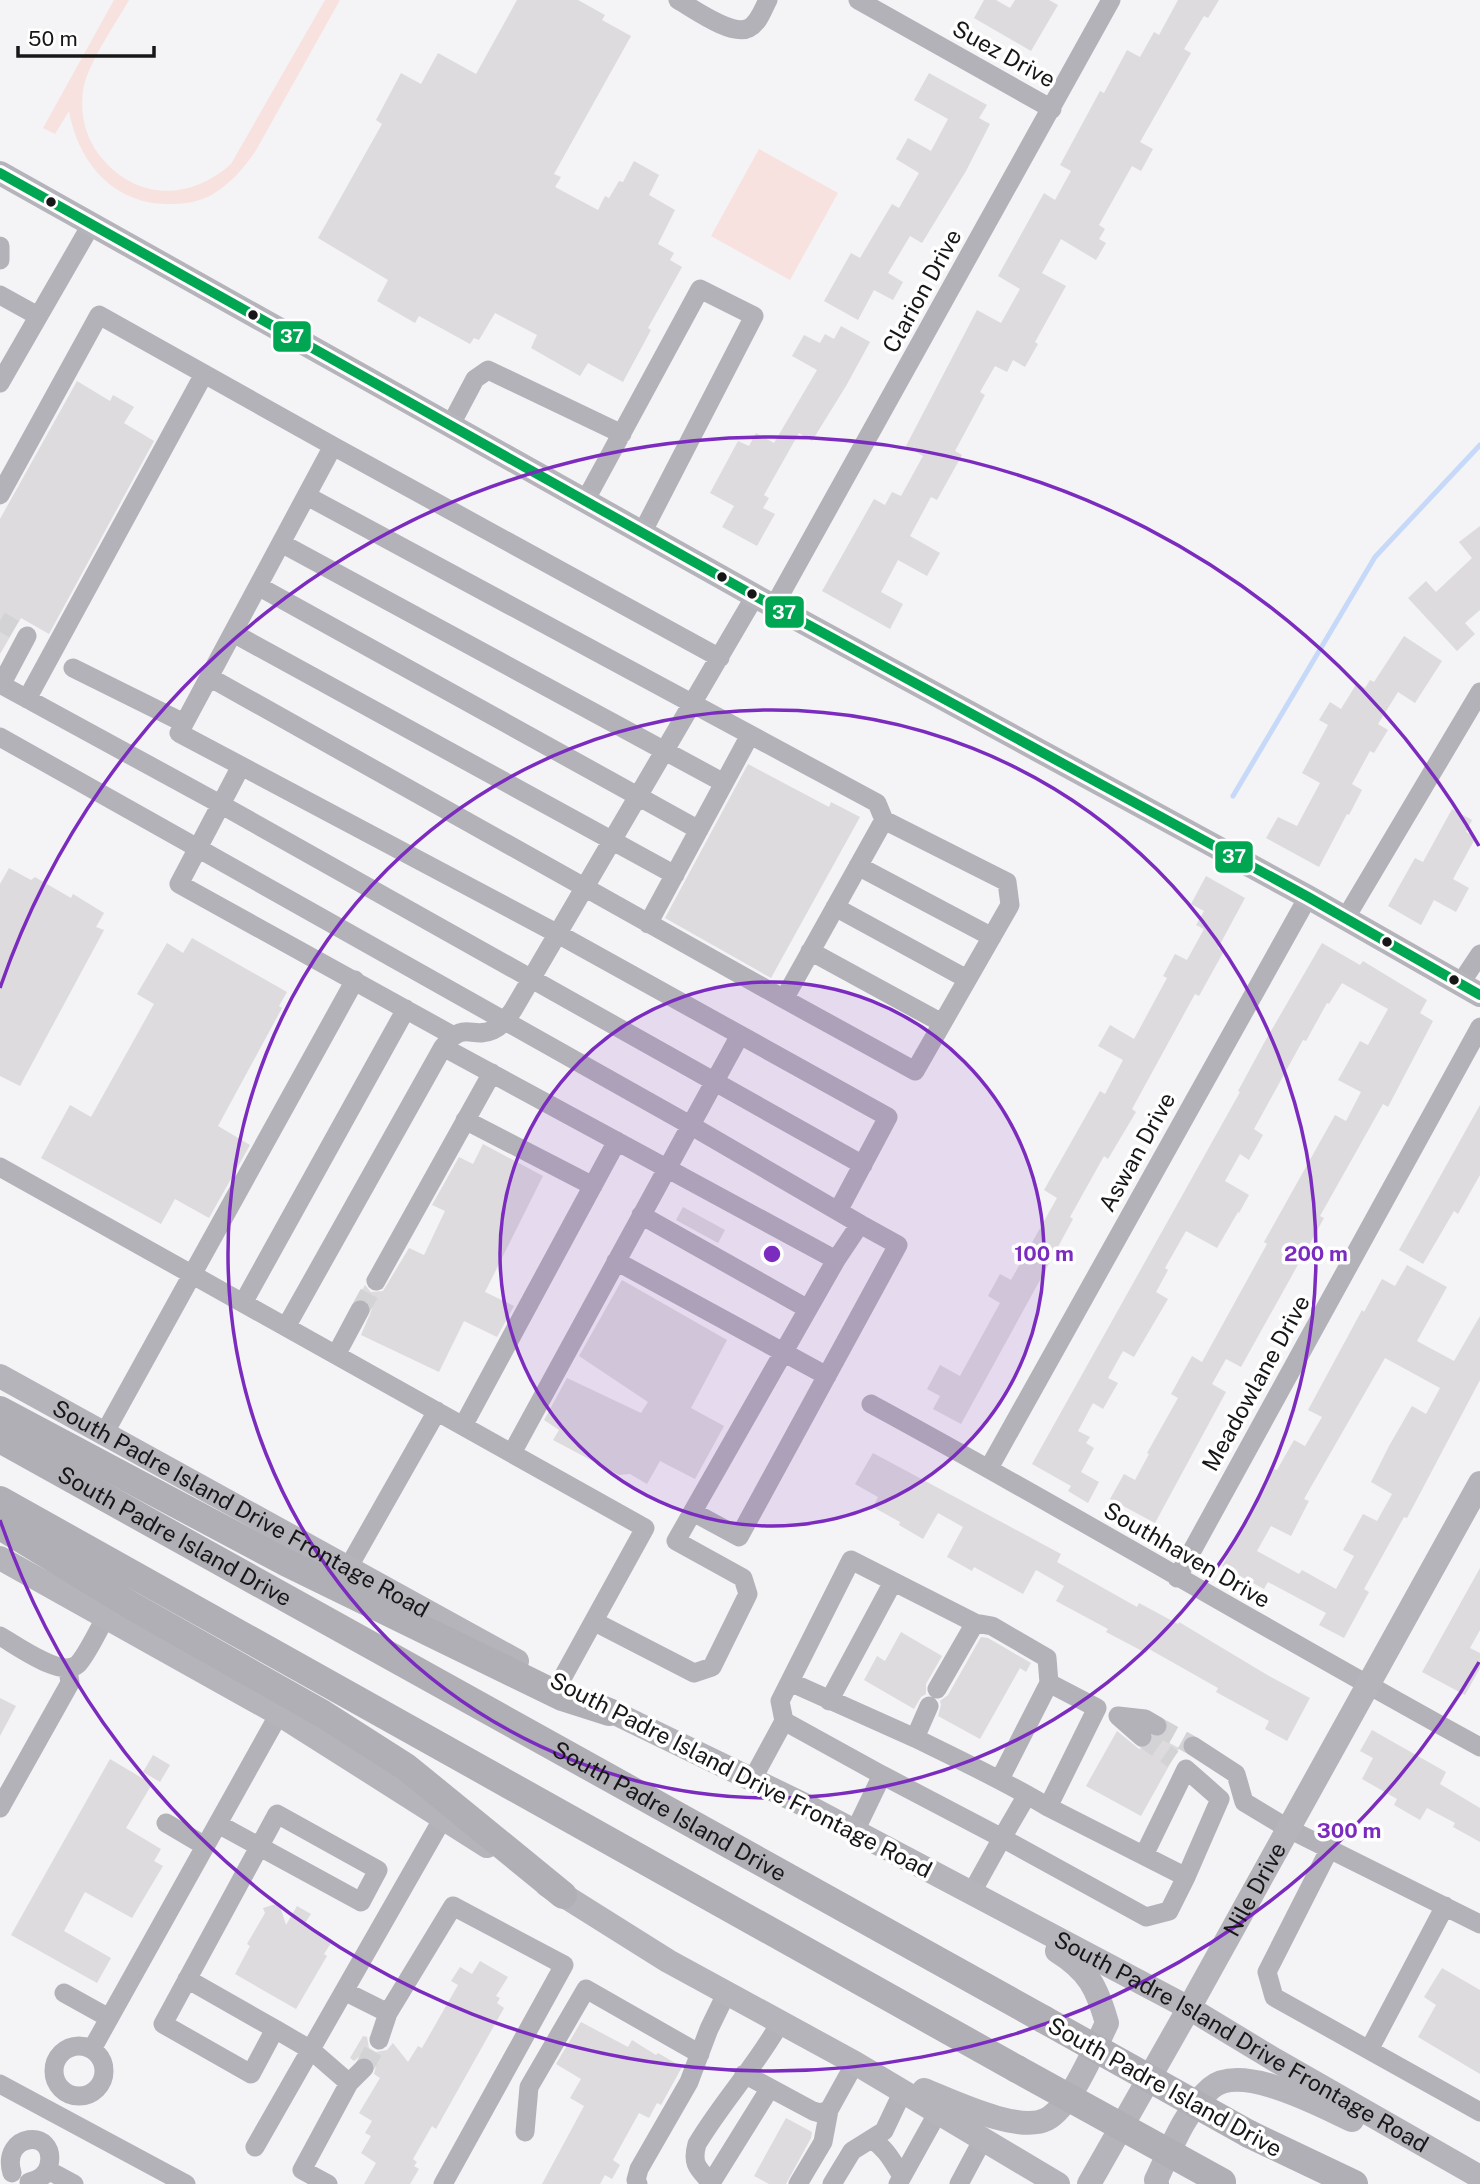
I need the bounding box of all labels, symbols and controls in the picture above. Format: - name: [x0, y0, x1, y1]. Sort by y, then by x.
- scale bar: [18, 14, 154, 58]
- street label: Suez Drive: [948, 14, 1060, 93]
- text: 50 m: [28, 26, 78, 51]
- unlabelled marker: [44, 195, 58, 209]
- street label: Clarion Drive: [877, 224, 967, 357]
- unlabelled marker: [246, 308, 260, 322]
- line badge: 37: [272, 320, 312, 353]
- text: 37: [280, 325, 304, 347]
- unlabelled marker: [715, 570, 729, 584]
- unlabelled marker: [745, 587, 759, 601]
- line badge: 37: [764, 595, 805, 629]
- text: 37: [772, 601, 796, 623]
- line badge: 37: [1214, 840, 1254, 874]
- text: 37: [1222, 845, 1246, 867]
- unlabelled marker: [1380, 935, 1394, 949]
- unlabelled marker: [1447, 973, 1461, 987]
- street label: Aswan Drive: [1093, 1088, 1180, 1216]
- text: 100 m: [1014, 1241, 1074, 1266]
- text: 200 m: [1284, 1241, 1348, 1266]
- centre of rings: [760, 1242, 784, 1266]
- street label: Meadowlane Drive: [1196, 1290, 1315, 1475]
- street label: South Padre Island Drive Frontage Road: [47, 1394, 433, 1624]
- street label: South Padre Island Drive: [52, 1460, 296, 1612]
- street label: Southhaven Drive: [1099, 1496, 1275, 1613]
- street label: South Padre Island Drive Frontage Road: [545, 1666, 937, 1884]
- street label: South Padre Island Drive: [548, 1735, 792, 1887]
- text: 300 m: [1317, 1818, 1381, 1843]
- street label: Nile Drive: [1217, 1838, 1291, 1941]
- street label: South Padre Island Drive Frontage Road: [1048, 1927, 1434, 2157]
- street label: South Padre Island Drive: [1043, 2011, 1287, 2163]

